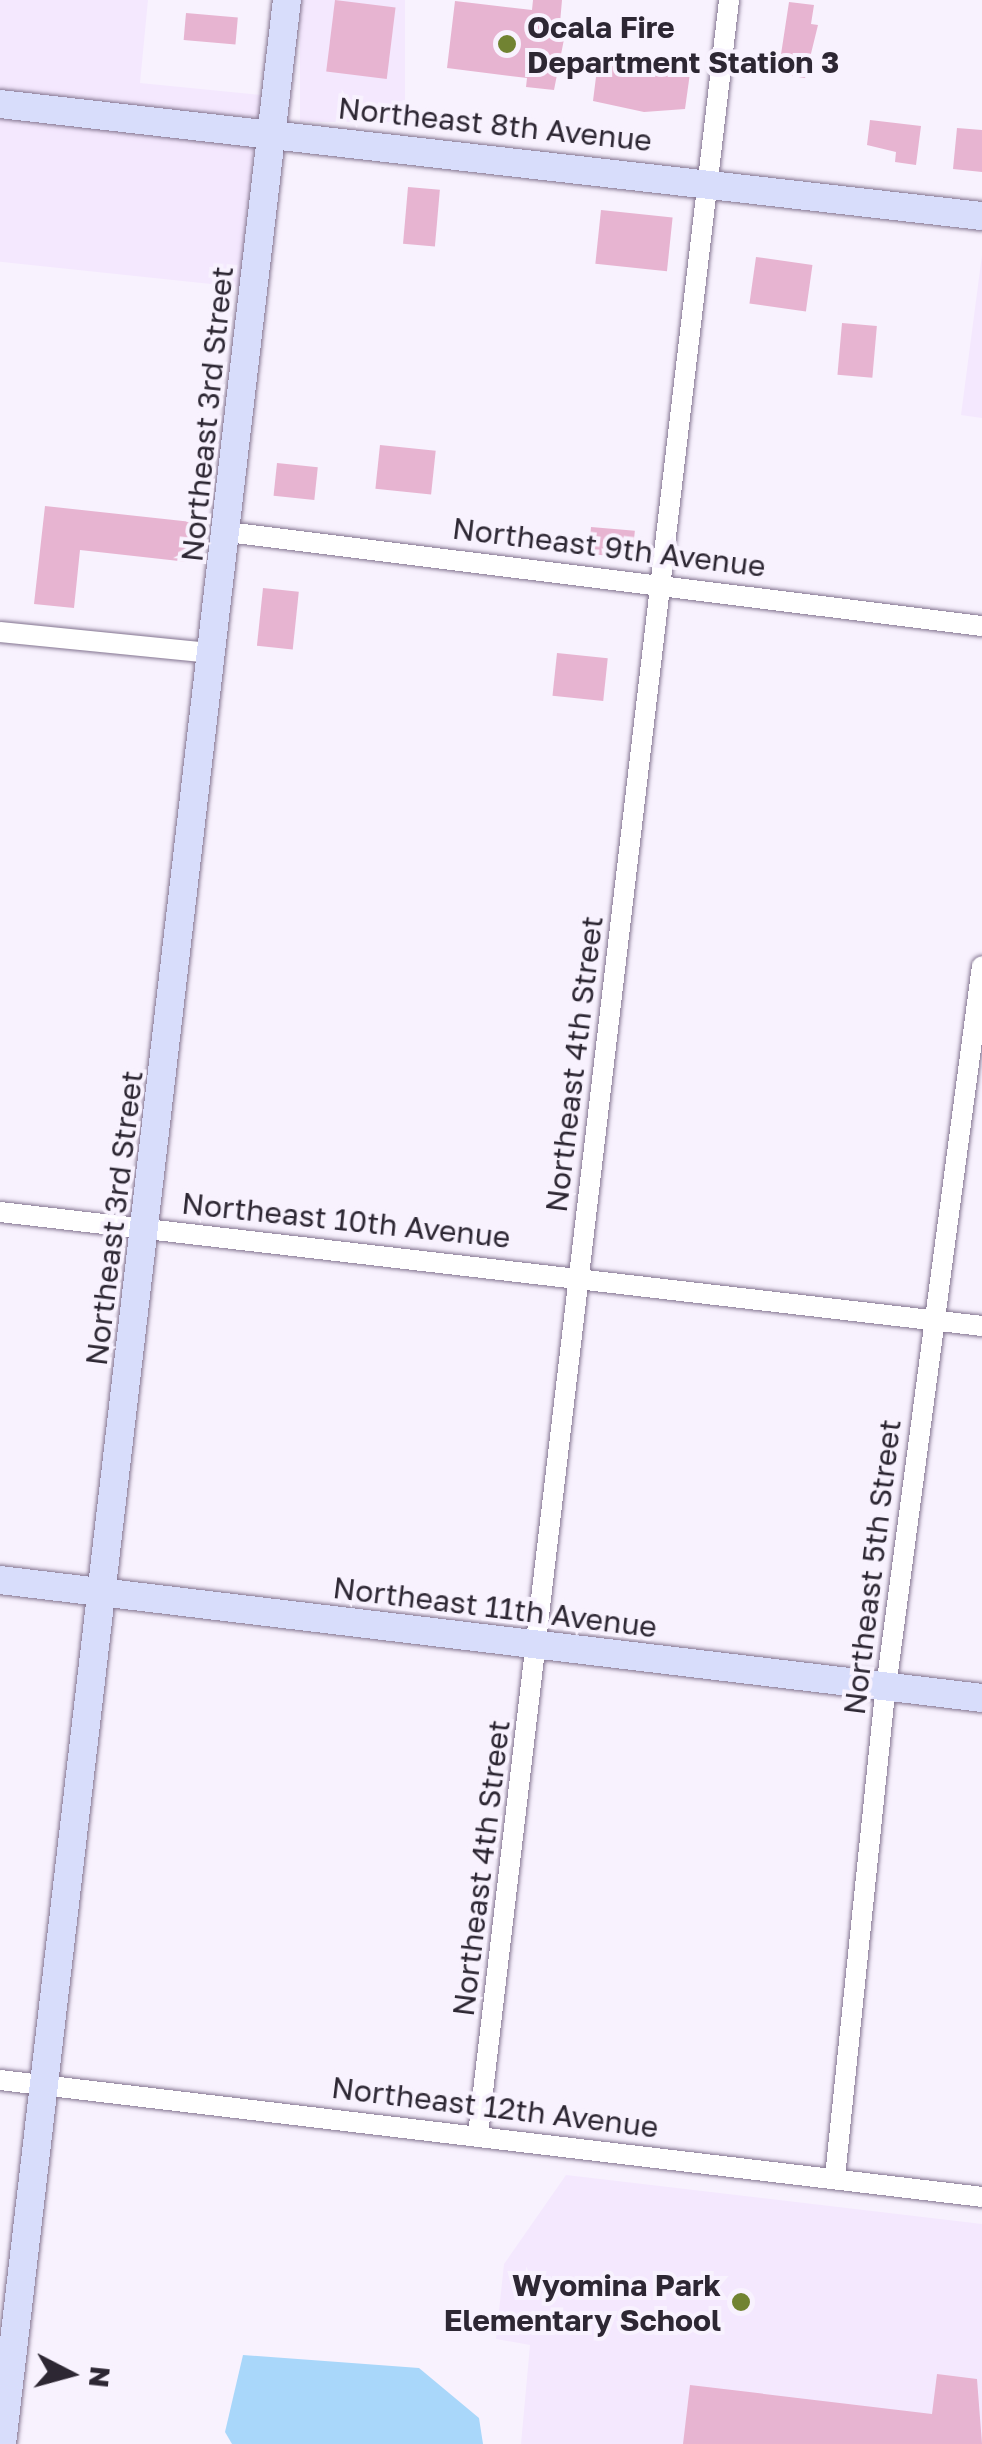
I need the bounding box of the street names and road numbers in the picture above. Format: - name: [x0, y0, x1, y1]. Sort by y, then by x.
- street label: Northeast 8th Avenue: [336, 90, 654, 158]
- street label: Northeast 3rd Street: [174, 264, 240, 564]
- street label: Northeast 9th Avenue: [450, 510, 768, 584]
- street label: Northeast 4th Street: [538, 914, 610, 1214]
- street label: Northeast 3rd Street: [78, 1068, 150, 1368]
- street label: Northeast 10th Avenue: [180, 1185, 512, 1255]
- street label: Northeast 5th Street: [836, 1417, 908, 1717]
- street label: Northeast 11th Avenue: [331, 1569, 659, 1645]
- street label: Northeast 4th Street: [445, 1718, 517, 2018]
- street label: Northeast 12th Avenue: [329, 2069, 661, 2145]

